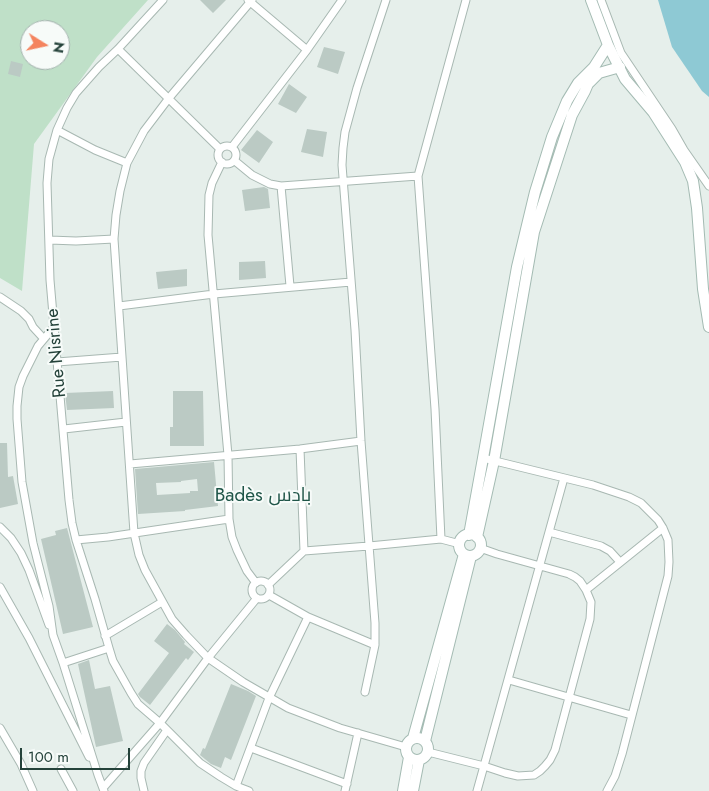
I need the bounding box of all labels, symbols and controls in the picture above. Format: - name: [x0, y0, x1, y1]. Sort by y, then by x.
- north arrow: [20, 20, 70, 70]
- text: N: [48, 40, 70, 55]
- street label: Rue Nisrine: [42, 307, 72, 399]
- district label: Badès بادس: [215, 485, 311, 507]
- scale bar: [22, 738, 132, 770]
- text: 100 m: [28, 746, 69, 768]

